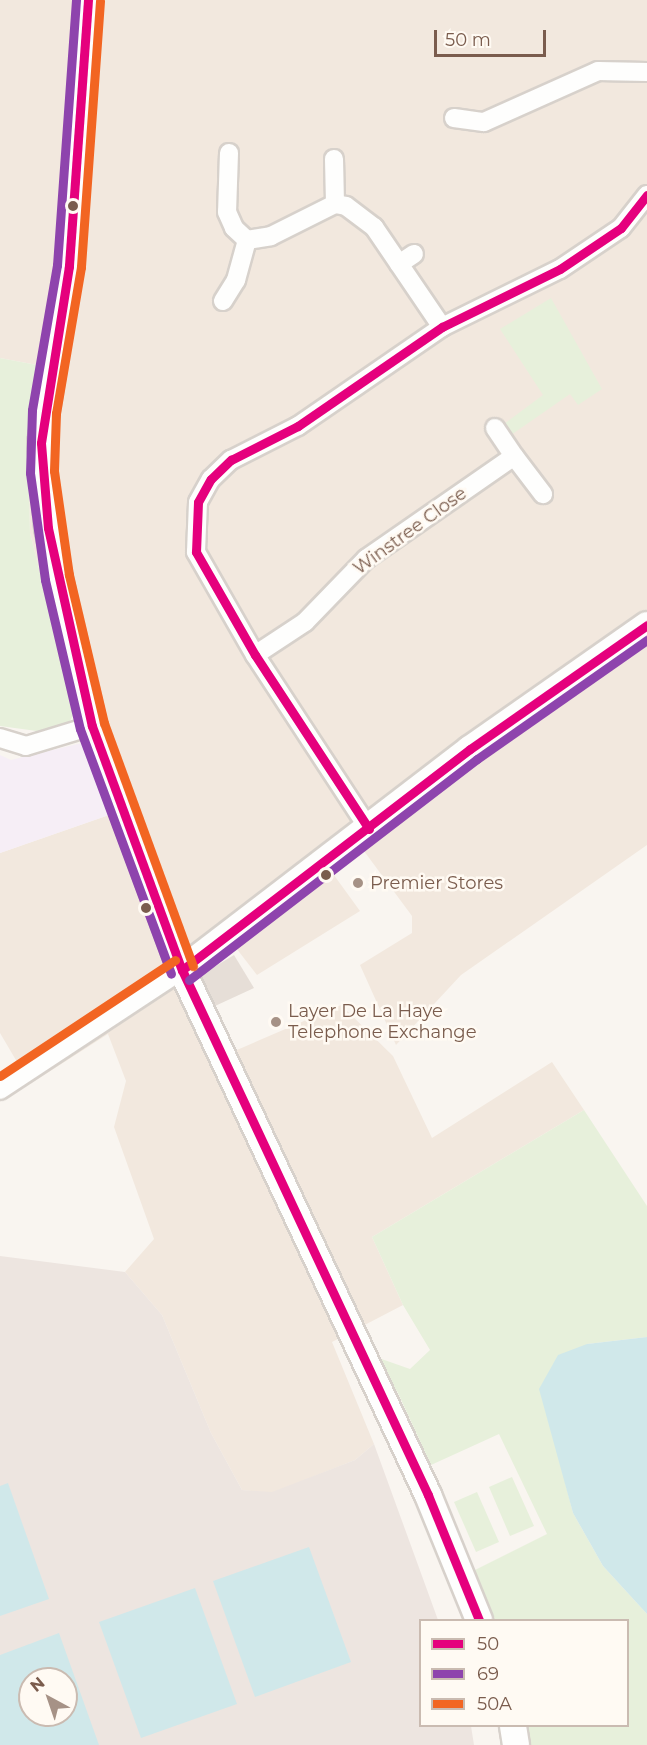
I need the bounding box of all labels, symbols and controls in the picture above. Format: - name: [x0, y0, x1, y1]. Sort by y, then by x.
- scale bar: [437, 18, 550, 56]
- text: 50 m: [445, 29, 491, 51]
- unlabelled marker: [67, 200, 79, 212]
- street label: Winstree Close: [349, 483, 471, 579]
- unlabelled marker: [320, 869, 332, 881]
- place label: Premier Stores: [370, 872, 503, 894]
- marker: Premier Stores: [351, 876, 365, 890]
- unlabelled marker: [140, 902, 152, 914]
- place label: Layer De La Haye Telephone Exchange: [288, 1001, 477, 1044]
- marker: Layer De La Haye Telephone Exchange: [269, 1015, 283, 1029]
- legend: [419, 1619, 629, 1727]
- text: 50: [477, 1633, 499, 1655]
- text: 69: [477, 1663, 499, 1685]
- north arrow: [18, 1667, 78, 1727]
- text: N: [26, 1673, 48, 1696]
- text: 50A: [477, 1693, 512, 1715]

